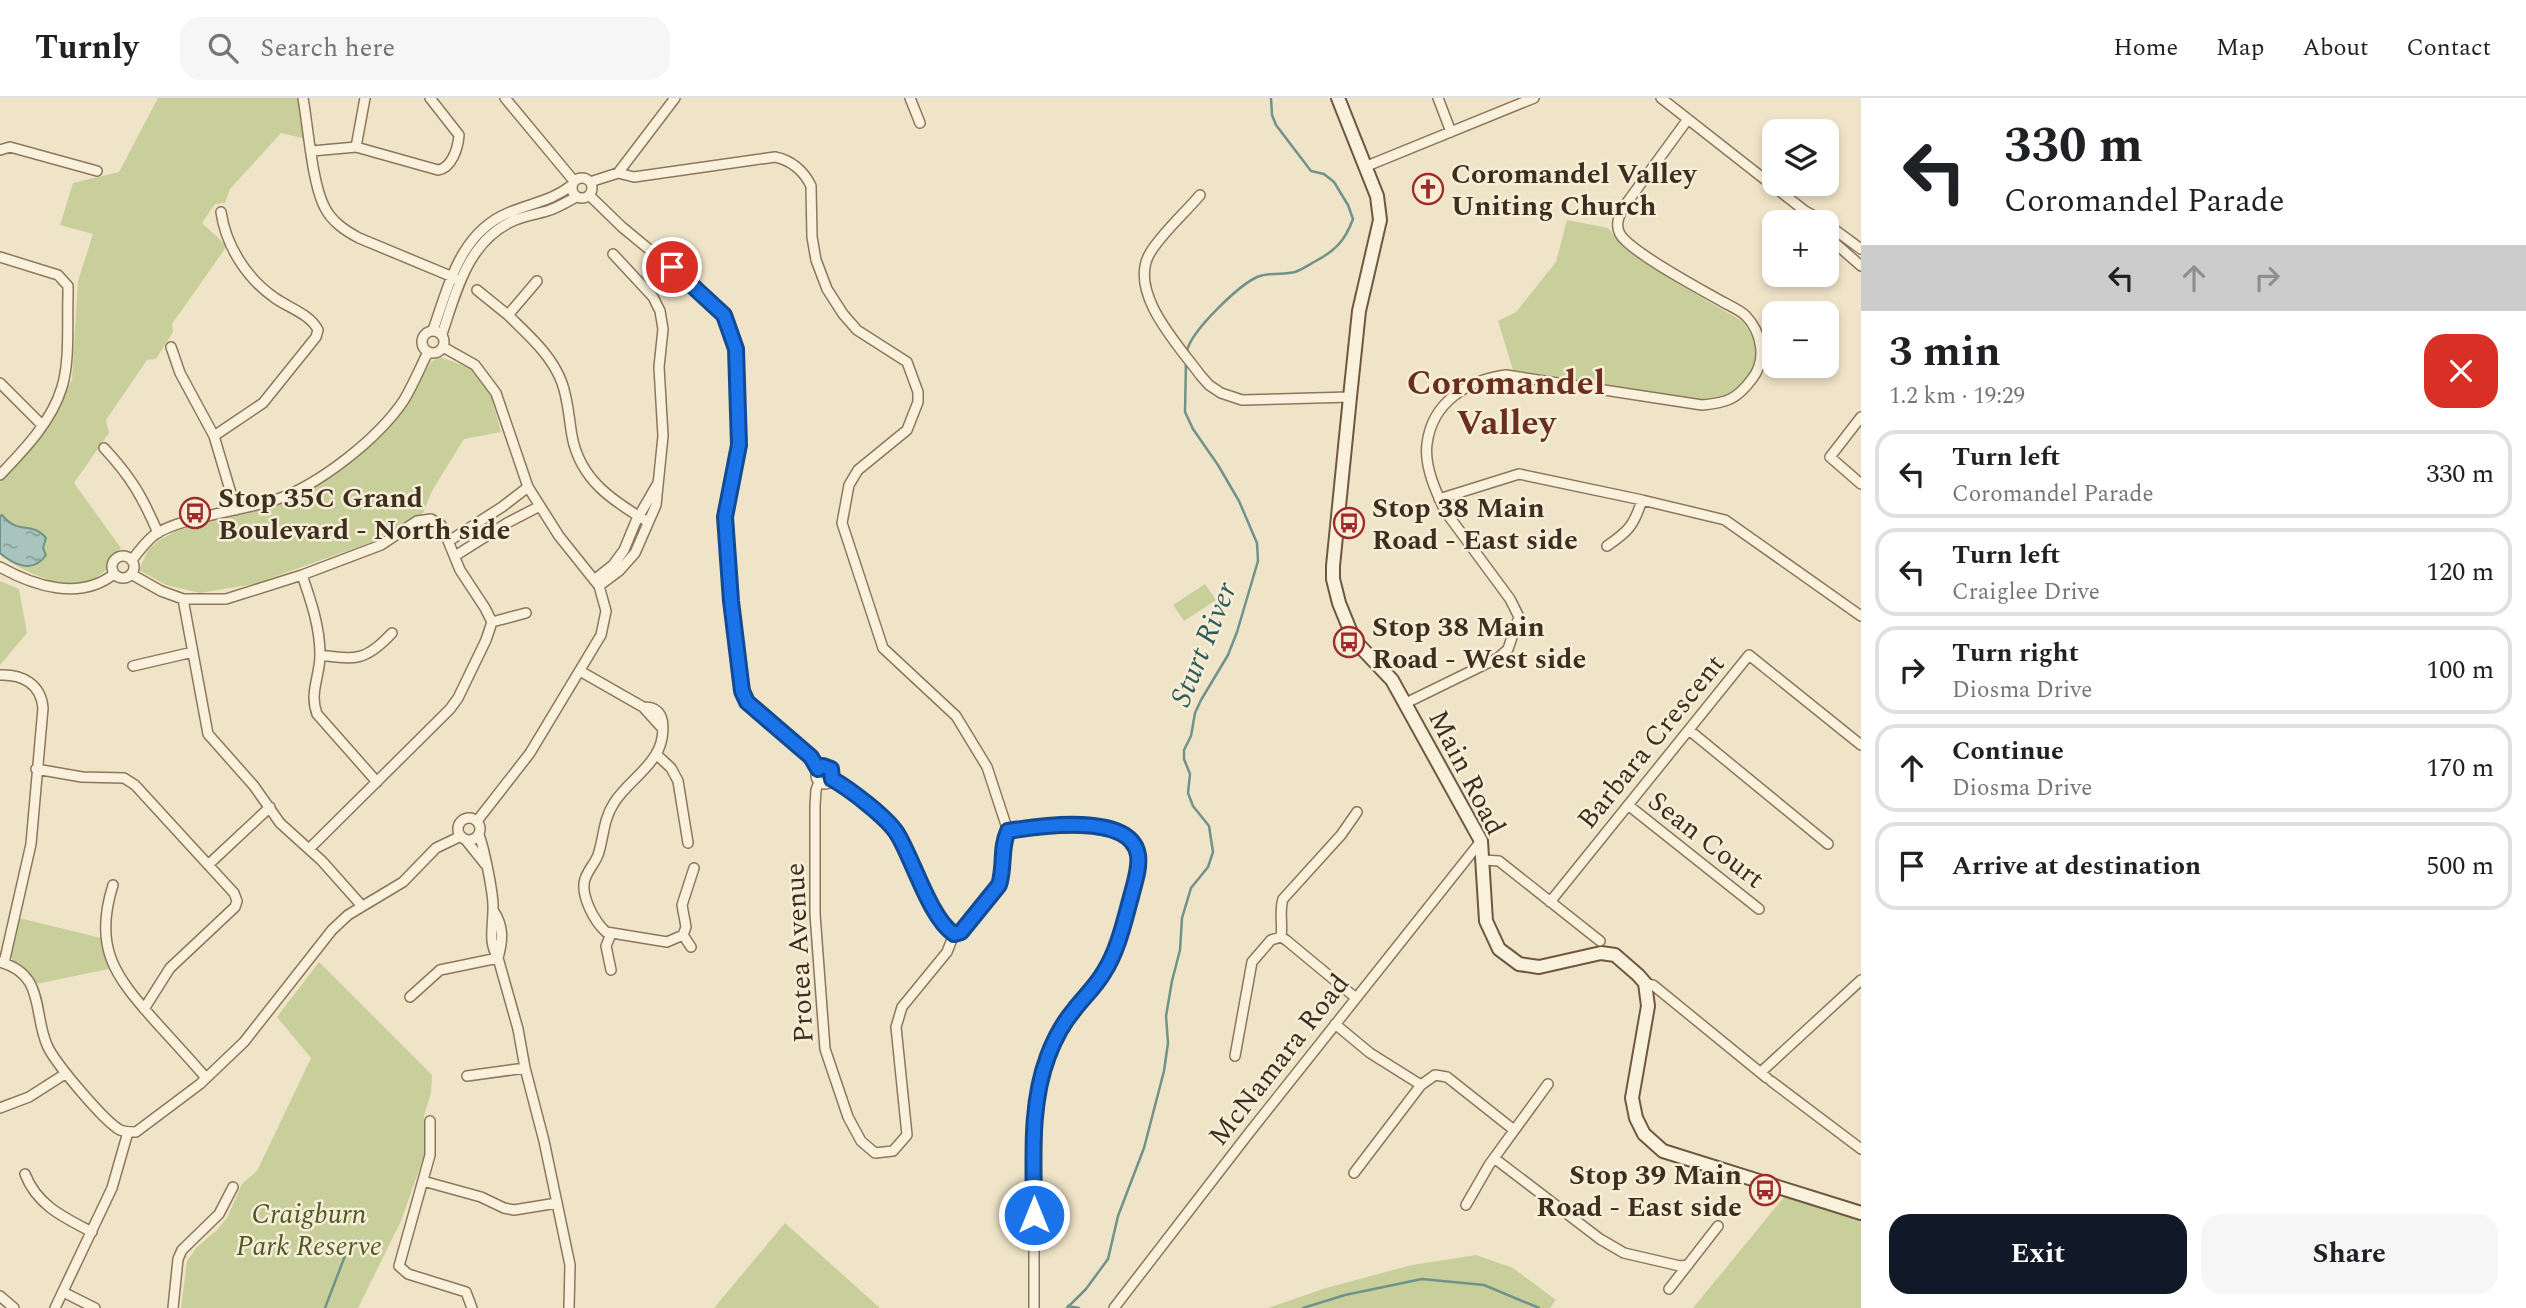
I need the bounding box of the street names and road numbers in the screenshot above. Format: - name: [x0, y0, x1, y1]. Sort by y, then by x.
- street label: Barbara Crescent: [1567, 645, 1736, 839]
- street label: Main Road: [1417, 702, 1517, 843]
- street label: Sean Court: [1638, 781, 1774, 900]
- street label: Protea Avenue: [773, 862, 826, 1044]
- street label: McNamara Road: [1198, 964, 1360, 1155]

